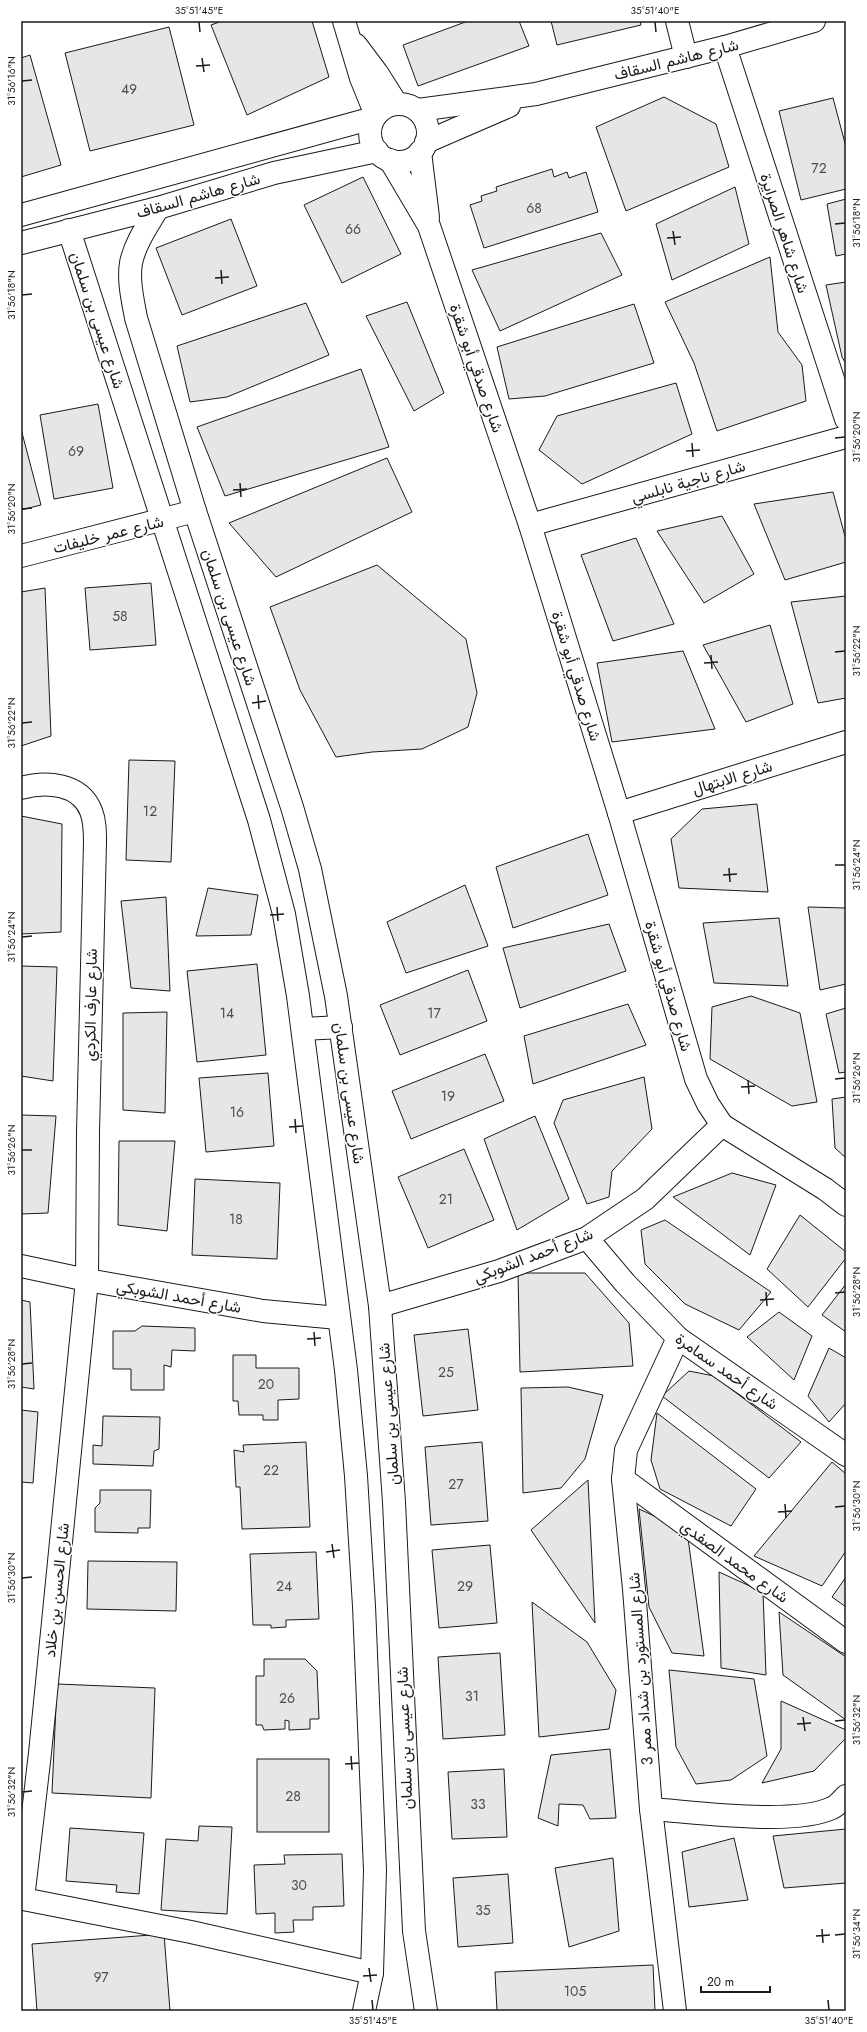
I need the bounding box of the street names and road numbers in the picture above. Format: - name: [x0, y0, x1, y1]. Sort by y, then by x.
- street label: شارع هاشم السقاف: [611, 33, 741, 86]
- street label: شارع هاشم السقاف: [134, 167, 263, 224]
- street label: شارع شاهر الصرايرة: [754, 170, 815, 296]
- street label: شارع عيسى بن سلمان: [65, 249, 131, 392]
- street label: شارع صدقي أبو شقرة: [442, 301, 509, 436]
- street label: شارع ناجية نابلسي: [628, 454, 748, 511]
- street label: شارع عمر خليفات: [50, 510, 166, 559]
- street label: شارع عيسى بن سلمان: [197, 546, 263, 689]
- street label: شارع صدقي أبو شقرة: [544, 608, 607, 744]
- street label: شارع الابتهال: [689, 754, 775, 801]
- street label: شارع صدقي أبو شقرة: [637, 918, 698, 1055]
- street label: شارع عارف الكردي: [78, 948, 105, 1062]
- street label: شارع عيسى بن سلمان: [328, 1021, 371, 1165]
- street label: شارع أحمد الشوبكي: [470, 1222, 597, 1291]
- street label: شارع أحمد الشوبكي: [114, 1274, 243, 1321]
- street label: شارع أحمد سمامرة: [671, 1327, 783, 1415]
- street label: شارع عيسى بن سلمان: [372, 1342, 405, 1486]
- street label: شارع محمد الصفدي: [675, 1514, 794, 1610]
- street label: شارع الحسن بن خلاد: [38, 1522, 75, 1658]
- street label: شارع المستورد بن شداد ممر 3: [622, 1572, 659, 1766]
- street label: شارع عيسى بن سلمان: [391, 1666, 418, 1810]

